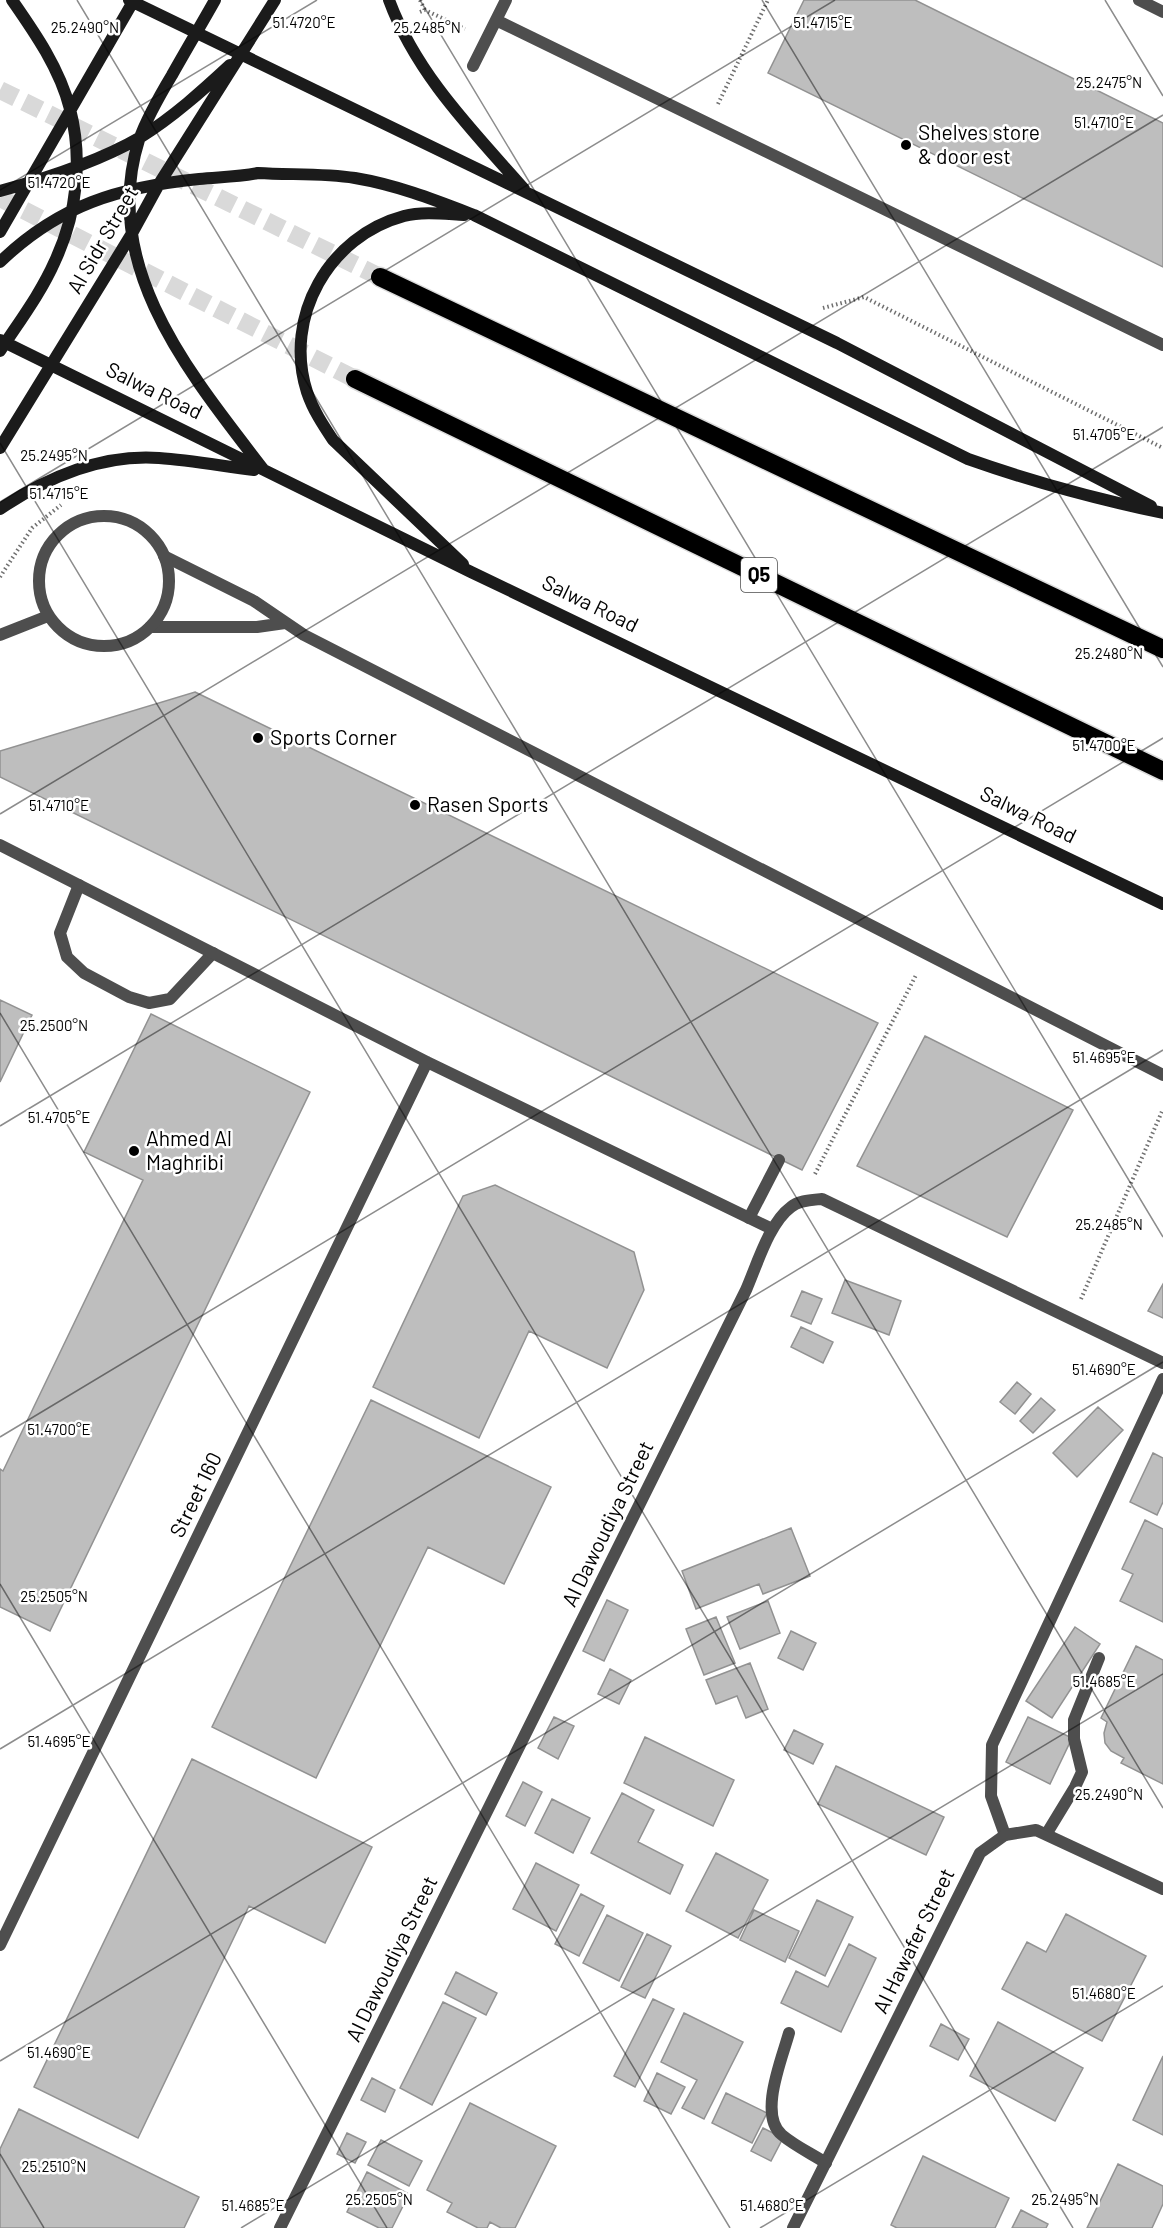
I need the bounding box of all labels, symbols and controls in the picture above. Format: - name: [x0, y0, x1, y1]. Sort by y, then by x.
- text: 51.4720°E: [273, 13, 335, 31]
- text: 51.4715°E: [793, 13, 853, 31]
- text: 25.2490°N: [51, 18, 119, 36]
- text: 25.2485°N: [393, 18, 461, 36]
- text: 25.2475°N: [1076, 73, 1142, 91]
- text: 51.4710°E: [1074, 113, 1134, 131]
- place label: Shelves store & door est: [918, 119, 1040, 168]
- marker: Shelves store & door est: [899, 138, 913, 152]
- text: 51.4720°E: [28, 173, 90, 191]
- street label: Al Sidr Street: [61, 181, 143, 297]
- street label: Salwa Road: [102, 356, 207, 424]
- text: 51.4705°E: [1073, 425, 1135, 443]
- text: 25.2495°N: [20, 446, 88, 464]
- text: 51.4715°E: [29, 484, 89, 502]
- road number: Q5: [741, 558, 777, 592]
- street label: Salwa Road: [538, 569, 643, 637]
- text: 25.2480°N: [1075, 644, 1143, 662]
- place label: Sports Corner: [270, 724, 397, 749]
- marker: Sports Corner: [251, 731, 265, 745]
- text: 51.4700°E: [1072, 736, 1136, 754]
- street label: Salwa Road: [976, 780, 1081, 848]
- place label: Rasen Sports: [427, 791, 548, 816]
- text: 51.4710°E: [29, 796, 89, 814]
- marker: Rasen Sports: [408, 798, 422, 812]
- text: 25.2500°N: [20, 1016, 88, 1034]
- text: 51.4695°E: [1072, 1048, 1136, 1066]
- text: 51.4705°E: [28, 1108, 90, 1126]
- place label: Ahmed Al Maghribi: [146, 1125, 232, 1174]
- marker: Ahmed Al Maghribi: [127, 1144, 141, 1158]
- text: 25.2485°N: [1075, 1215, 1143, 1233]
- text: 51.4690°E: [1072, 1360, 1136, 1378]
- text: 51.4700°E: [27, 1420, 91, 1438]
- street label: Al Dawoudiya Street: [556, 1436, 658, 1610]
- street label: Street 160: [163, 1448, 226, 1541]
- text: 25.2505°N: [20, 1587, 88, 1605]
- text: 51.4685°E: [1072, 1672, 1136, 1690]
- text: 51.4695°E: [27, 1732, 91, 1750]
- text: 25.2490°N: [1075, 1785, 1143, 1803]
- street label: Al Hawafer Street: [867, 1864, 959, 2017]
- street label: Al Dawoudiya Street: [340, 1871, 442, 2045]
- text: 51.4680°E: [1072, 1984, 1136, 2002]
- text: 51.4690°E: [27, 2043, 91, 2061]
- text: 25.2510°N: [22, 2157, 86, 2175]
- text: 25.2505°N: [345, 2190, 413, 2208]
- text: 25.2495°N: [1031, 2190, 1099, 2208]
- text: 51.4685°E: [221, 2196, 285, 2214]
- text: 51.4680°E: [740, 2196, 804, 2214]

